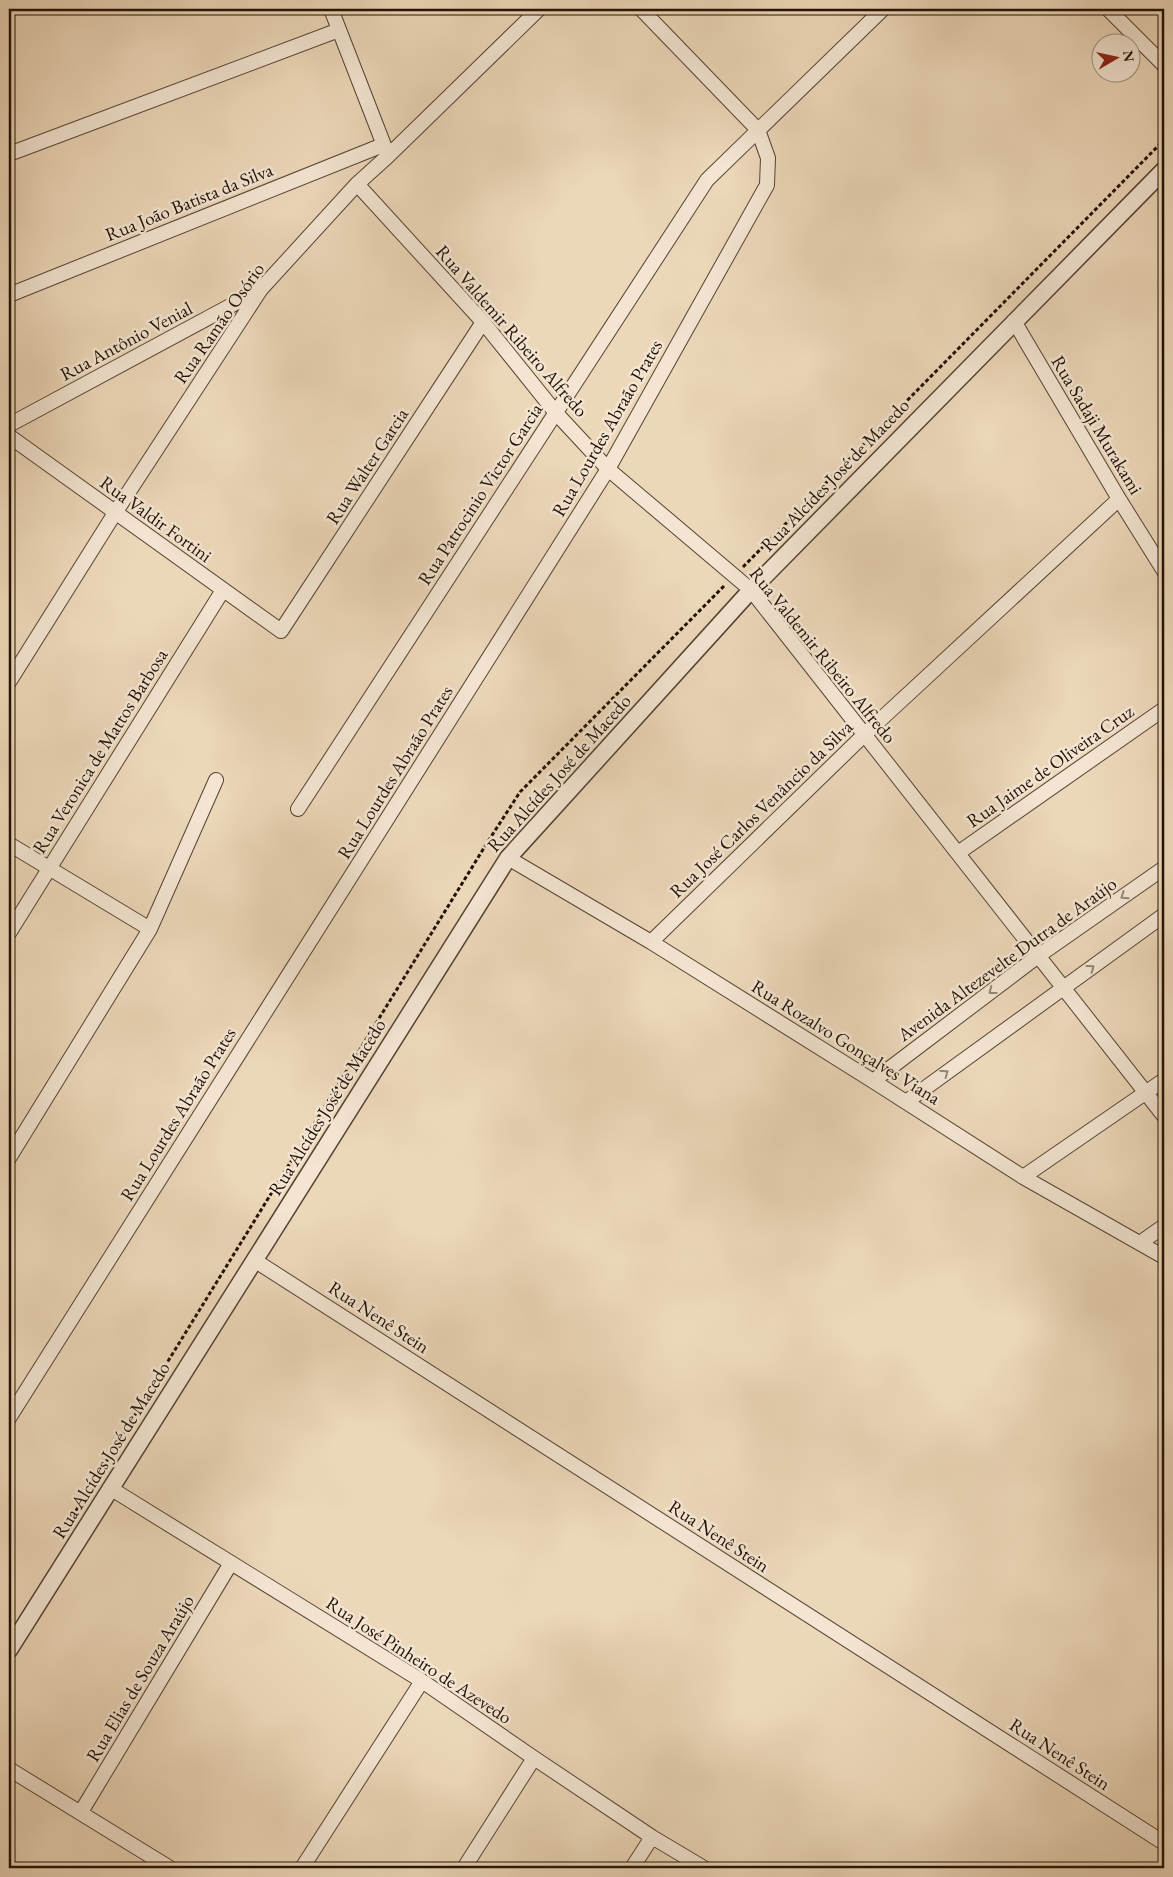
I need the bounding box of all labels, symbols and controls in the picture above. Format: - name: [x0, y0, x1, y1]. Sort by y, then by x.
- north arrow: [1090, 32, 1140, 82]
- text: N: [1119, 49, 1139, 64]
- street label: Rua João Batista da Silva: [101, 157, 277, 247]
- street label: Rua Valdemir Ribeiro Alfredo: [430, 240, 594, 422]
- street label: Rua Ramão Osório: [168, 258, 270, 388]
- street label: Rua Antônio Venial: [55, 295, 197, 386]
- street label: Rua Lourdes Abraão Prates: [546, 335, 668, 521]
- street label: Rua Sadaji Murakami: [1046, 351, 1149, 499]
- street label: Rua Alcídes José de Macedo: [755, 393, 915, 557]
- street label: Rua Patrocinio Victor Garcia: [412, 398, 548, 590]
- street label: Rua Walter Garcia: [320, 403, 414, 529]
- street label: Rua Valdir Fortini: [95, 470, 217, 568]
- street label: Rua Valdemir Ribeiro Alfredo: [744, 561, 902, 749]
- street label: Rua Veronica de Mattos Barbosa: [27, 644, 174, 858]
- street label: Rua Lourdes Abraão Prates: [331, 680, 459, 864]
- street label: Rua Alcídes José de Macedo: [481, 689, 637, 857]
- street label: Rua Jaime de Oliveira Cruz: [961, 698, 1139, 833]
- street label: Rua José Carlos Venâncio da Silva: [664, 714, 858, 903]
- street label: Avenida Altezevelte Dutra de Araújo: [892, 871, 1122, 1048]
- one-way arrow: [1120, 890, 1130, 899]
- one-way arrow: [1085, 965, 1095, 974]
- street label: Rua Rozalvo Gonçalves Viana: [747, 974, 946, 1111]
- one-way arrow: [989, 985, 998, 993]
- street label: Rua Alcídes José de Macedo: [262, 1014, 392, 1200]
- street label: Rua Lourdes Abraão Prates: [114, 1022, 242, 1206]
- one-way arrow: [939, 1070, 949, 1079]
- street label: Rua Nenê Stein: [324, 1275, 434, 1359]
- street label: Rua Alcídes José de Macedo: [46, 1357, 176, 1543]
- street label: Rua Nenê Stein: [664, 1494, 774, 1578]
- street label: Rua Elias de Souza Araújo: [80, 1590, 200, 1766]
- street label: Rua José Pinheiro de Azevedo: [321, 1590, 517, 1730]
- street label: Rua Nenê Stein: [1005, 1712, 1115, 1796]

